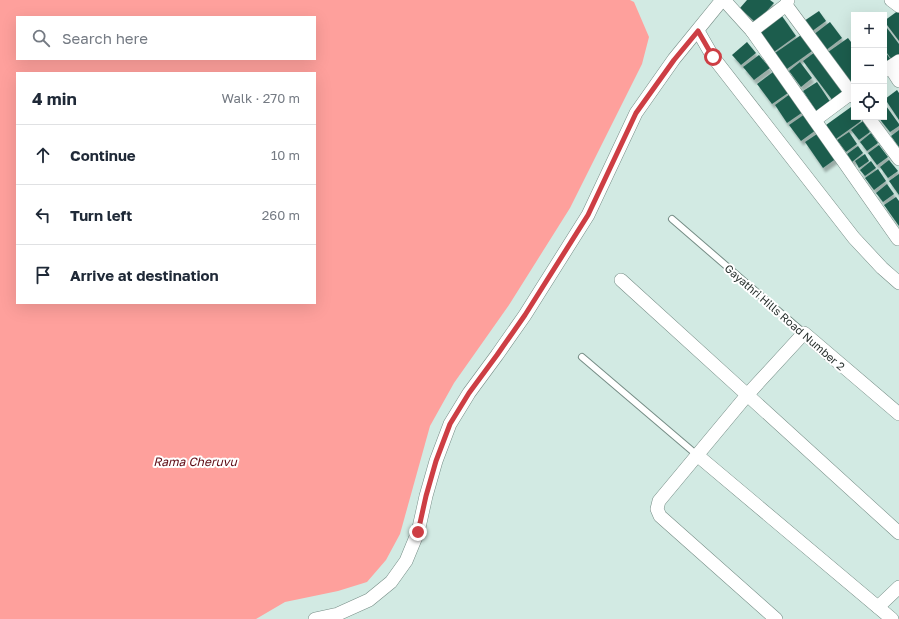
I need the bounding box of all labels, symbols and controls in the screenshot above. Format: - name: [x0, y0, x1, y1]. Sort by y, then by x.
- map controls: [851, 12, 887, 120]
- button: +: [851, 12, 887, 48]
- search box: [16, 16, 316, 60]
- icon: search: [30, 27, 52, 49]
- text: Search here: [62, 29, 148, 47]
- route start: [704, 48, 722, 66]
- button: −: [851, 48, 887, 84]
- button: locate: [851, 84, 887, 120]
- text: 4 min: [32, 88, 77, 109]
- text: Walk · 270 m: [222, 90, 300, 106]
- icon: ahead: [32, 144, 54, 166]
- text: Continue: [70, 146, 136, 164]
- text: 10 m: [271, 147, 300, 163]
- icon: left: [32, 204, 54, 226]
- text: Turn left: [70, 206, 132, 224]
- text: 260 m: [262, 207, 300, 223]
- street label: Gayathri Hills Road Number 2: [722, 261, 848, 373]
- icon: arrive: [32, 264, 54, 286]
- text: Arrive at destination: [70, 266, 219, 284]
- water label: Rama Cheruvu: [153, 454, 238, 469]
- route end: [409, 523, 427, 541]

